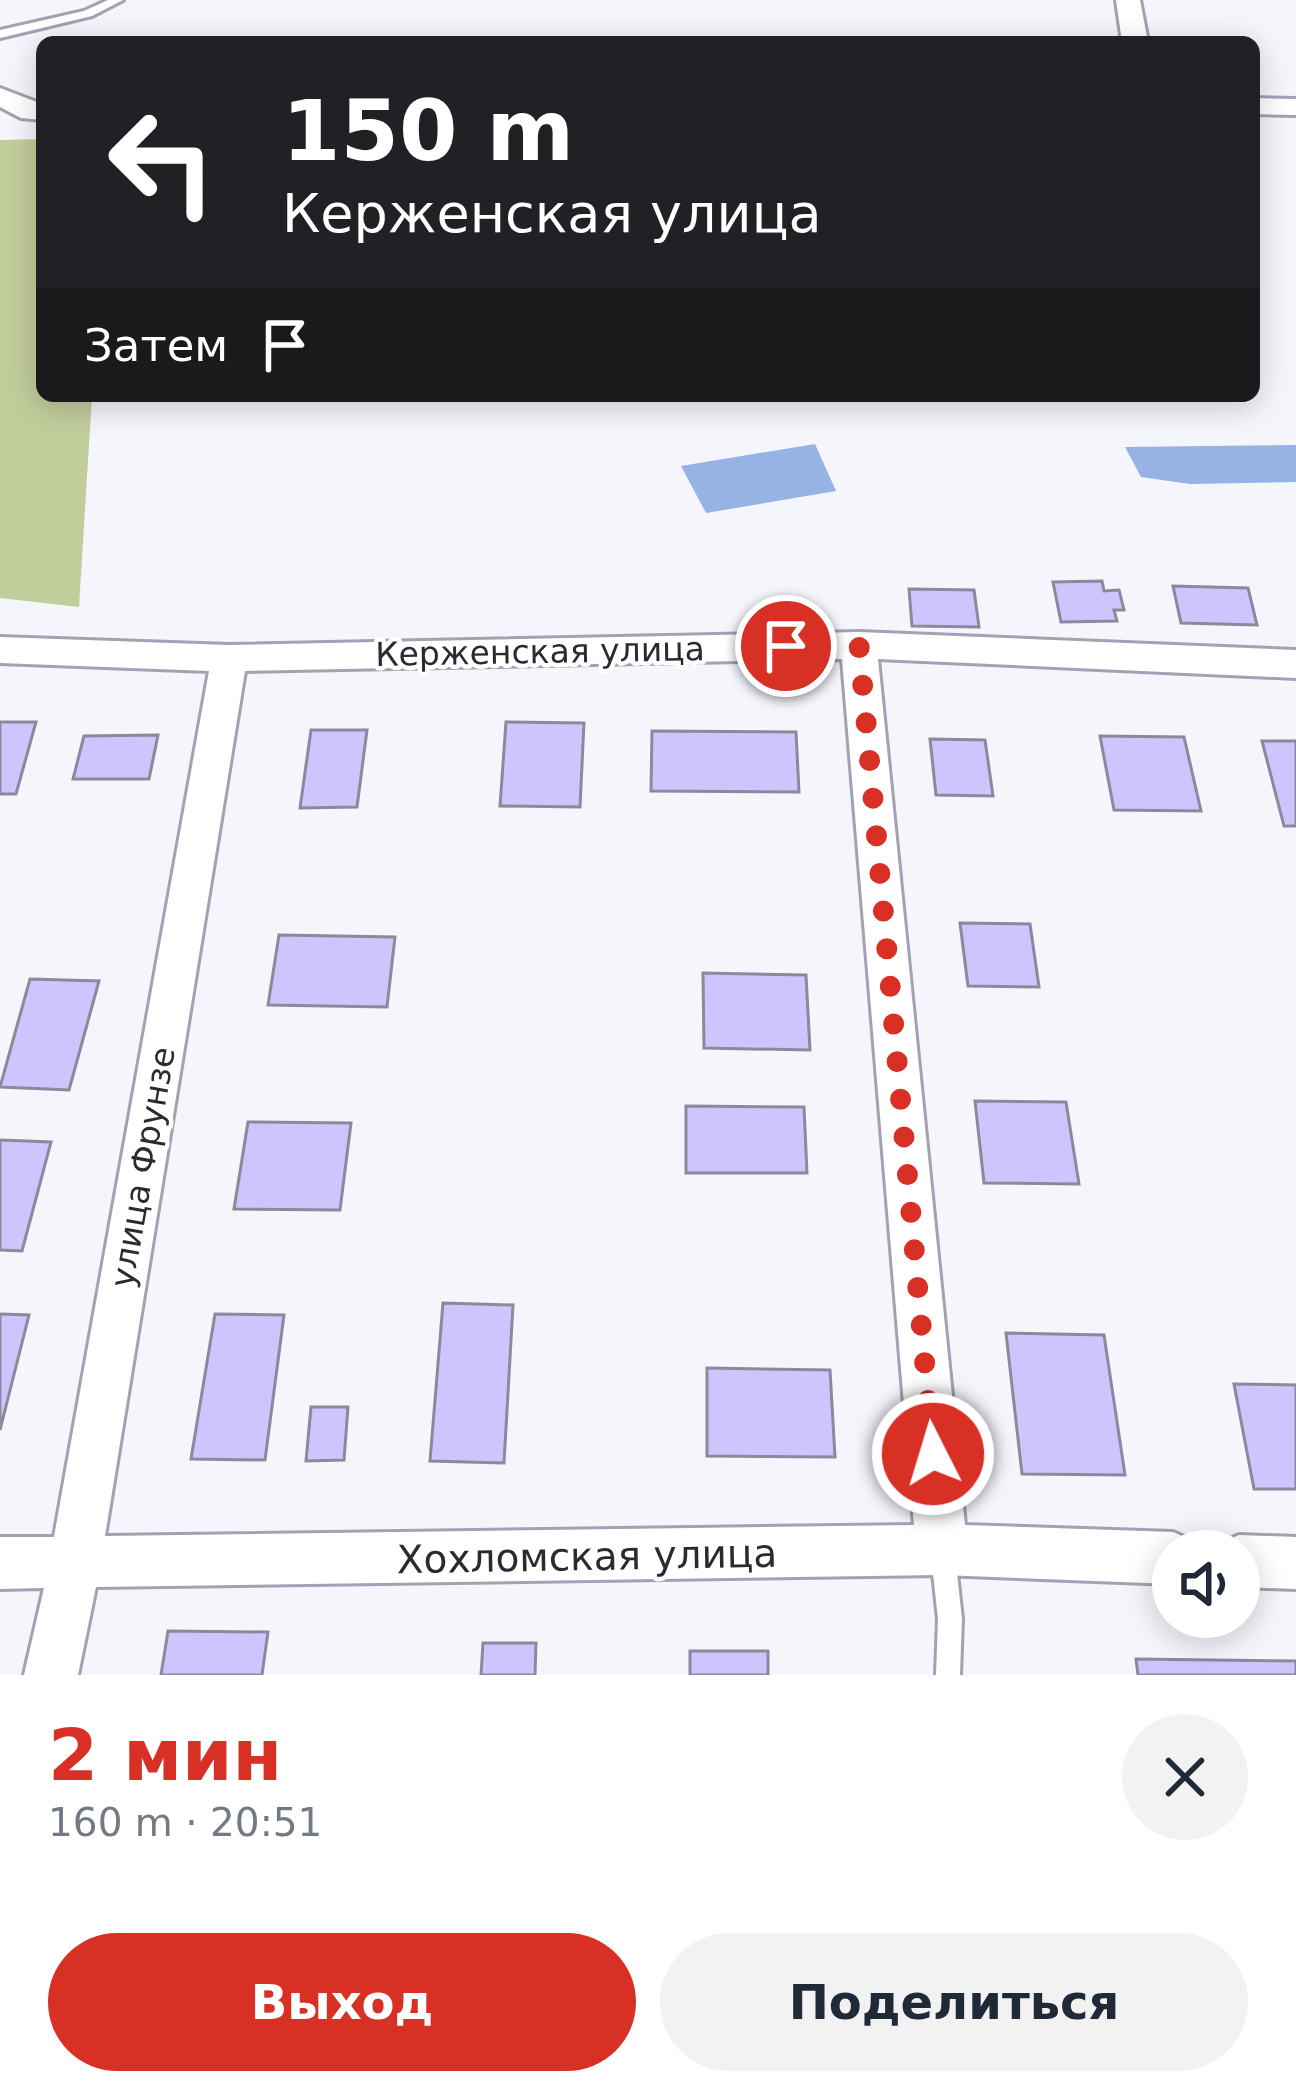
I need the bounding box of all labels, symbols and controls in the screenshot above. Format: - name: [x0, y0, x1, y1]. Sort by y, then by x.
- text: 150 m: [282, 82, 574, 180]
- icon: left: [84, 84, 240, 240]
- text: Керженская улица: [282, 182, 821, 245]
- icon: arrive: [252, 312, 318, 378]
- text: Затем: [84, 319, 228, 372]
- pin: [735, 595, 837, 697]
- icon: arrive: [753, 613, 819, 679]
- street label: Керженская улица: [375, 629, 705, 674]
- street label: улица Фрунзе: [102, 1044, 183, 1290]
- position arrow: [870, 1391, 996, 1517]
- map controls: [1152, 1530, 1260, 1638]
- button: sound: [1152, 1530, 1260, 1638]
- street label: Хохломская улица: [396, 1531, 778, 1582]
- text: 2 мин: [48, 1713, 282, 1797]
- button: close: [1122, 1714, 1248, 1840]
- text: 160 m · 20:51: [48, 1800, 322, 1845]
- button: Выход: [48, 1933, 636, 2071]
- button: Поделиться: [660, 1933, 1248, 2071]

